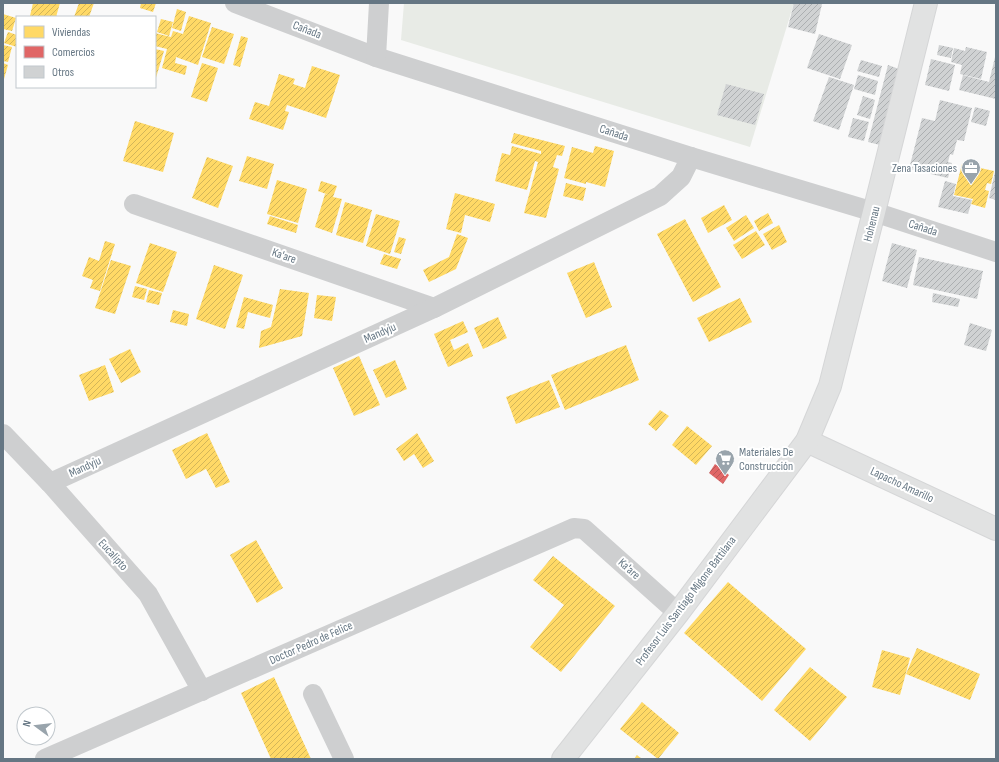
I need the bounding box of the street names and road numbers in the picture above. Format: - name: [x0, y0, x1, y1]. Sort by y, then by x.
- street label: Cañada: [290, 18, 324, 42]
- street label: Cañada: [598, 121, 631, 145]
- street label: Hohenau: [860, 205, 884, 243]
- street label: Cañada: [907, 216, 940, 240]
- street label: Ka'are: [270, 245, 298, 267]
- street label: Mandyju: [362, 319, 398, 347]
- street label: Mandyju: [67, 453, 103, 481]
- street label: Lapacho Amarillo: [868, 464, 936, 506]
- street label: Profesor Luis Santiago Migone Battilana: [632, 533, 740, 669]
- street label: Eucalipto: [95, 536, 131, 574]
- street label: Ka'are: [615, 555, 643, 583]
- street label: Doctor Pedro de Felice: [267, 618, 355, 668]

